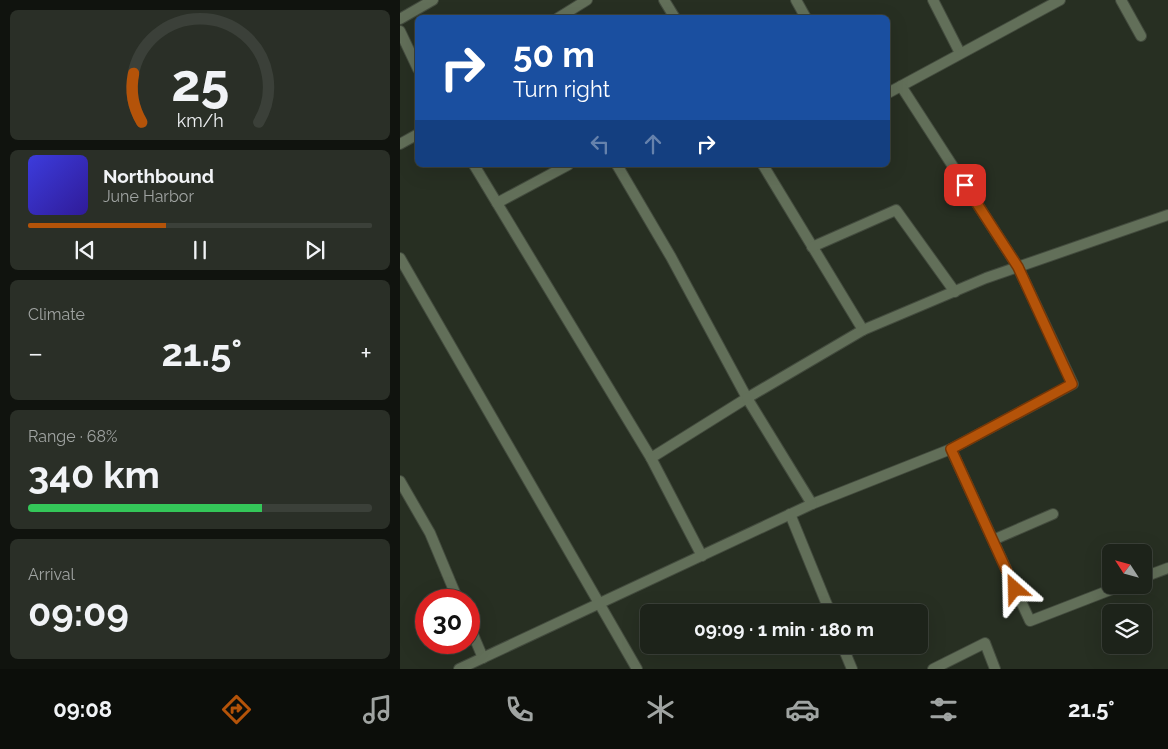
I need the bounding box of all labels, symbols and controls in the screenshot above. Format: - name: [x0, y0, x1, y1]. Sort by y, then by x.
- text: 50 m: [513, 34, 595, 75]
- icon: right: [430, 35, 495, 100]
- text: 25: [171, 52, 229, 113]
- text: Turn right: [513, 76, 610, 102]
- text: km/h: [176, 110, 224, 131]
- icon: left: [586, 130, 614, 158]
- icon: ahead: [639, 130, 667, 158]
- icon: right: [692, 130, 720, 158]
- pin: [944, 164, 986, 206]
- text: Northbound: [103, 165, 214, 187]
- icon: arrive: [951, 171, 979, 199]
- text: June Harbor: [103, 187, 194, 206]
- icon: previous: [71, 236, 99, 264]
- icon: pause: [186, 236, 214, 264]
- icon: next: [301, 236, 329, 264]
- text: Climate: [28, 305, 85, 324]
- text: 21.5°: [161, 330, 242, 375]
- text: −: [28, 337, 43, 370]
- text: +: [360, 337, 372, 370]
- text: Range · 68%: [28, 427, 117, 446]
- text: 340 km: [28, 452, 160, 497]
- north arrow: [1102, 544, 1152, 594]
- map controls: [1102, 544, 1152, 654]
- position arrow: [988, 562, 1040, 614]
- text: Arrival: [28, 565, 75, 584]
- speed limit sign: 30: [415, 589, 480, 654]
- text: 09:09: [28, 590, 129, 635]
- button: layers: [1102, 604, 1152, 654]
- text: 09:09 · 1 min · 180 m: [694, 618, 874, 640]
- icon: directions: [219, 692, 254, 727]
- icon: music: [360, 692, 395, 727]
- icon: phone: [502, 692, 537, 727]
- icon: climate: [643, 692, 678, 727]
- icon: car: [785, 692, 820, 727]
- icon: filters: [926, 692, 961, 727]
- text: 09:08: [53, 696, 112, 722]
- text: 21.5°: [1068, 696, 1115, 722]

